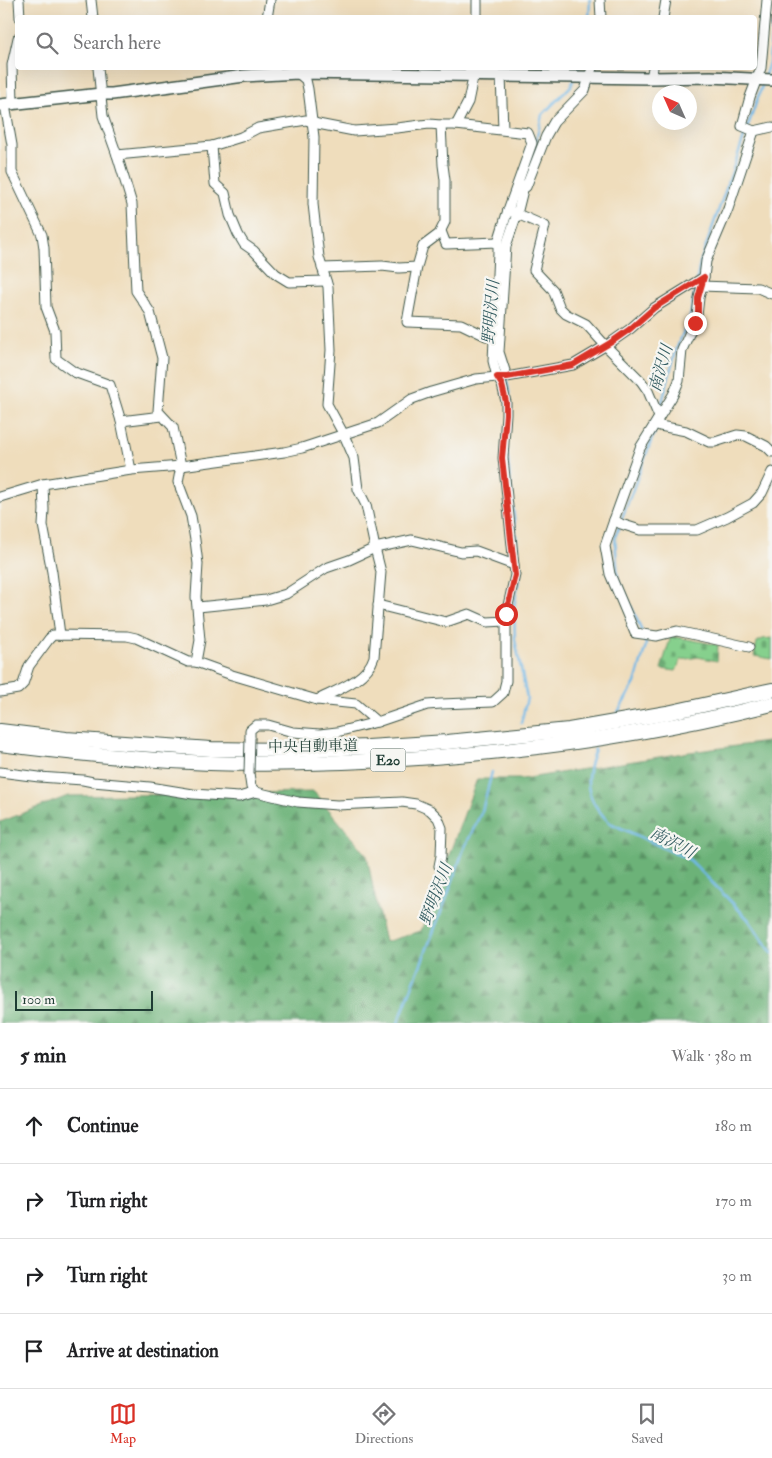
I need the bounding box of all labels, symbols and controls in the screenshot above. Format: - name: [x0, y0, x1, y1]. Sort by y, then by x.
- search box: [15, 15, 757, 70]
- icon: search: [33, 29, 61, 57]
- text: Search here: [73, 31, 161, 55]
- north arrow: [652, 85, 697, 130]
- water label: 野明沢川: [478, 277, 504, 345]
- route end: [684, 312, 707, 335]
- water label: 南沢川: [645, 341, 678, 394]
- route start: [495, 603, 518, 626]
- street label: 中央自動車道: [268, 736, 358, 757]
- road number: E20: [370, 748, 406, 772]
- water label: 南沢川: [647, 823, 700, 864]
- water label: 野明沢川: [415, 859, 457, 928]
- scale bar: [15, 988, 152, 1011]
- text: 100 m: [22, 991, 55, 1008]
- text: 5 min: [20, 1042, 66, 1069]
- text: Walk · 380 m: [671, 1046, 752, 1066]
- icon: ahead: [20, 1112, 48, 1140]
- text: Continue: [67, 1114, 138, 1138]
- text: 180 m: [715, 1116, 752, 1136]
- icon: right: [20, 1187, 48, 1215]
- text: Turn right: [67, 1189, 147, 1213]
- text: 170 m: [715, 1191, 752, 1211]
- icon: right: [20, 1262, 48, 1290]
- text: Turn right: [67, 1264, 147, 1288]
- text: 30 m: [722, 1266, 752, 1286]
- icon: arrive: [20, 1337, 48, 1365]
- text: Arrive at destination: [67, 1339, 219, 1363]
- tab: Map: [109, 1400, 137, 1447]
- tab: Directions: [355, 1400, 413, 1447]
- tab: Saved: [631, 1400, 663, 1447]

